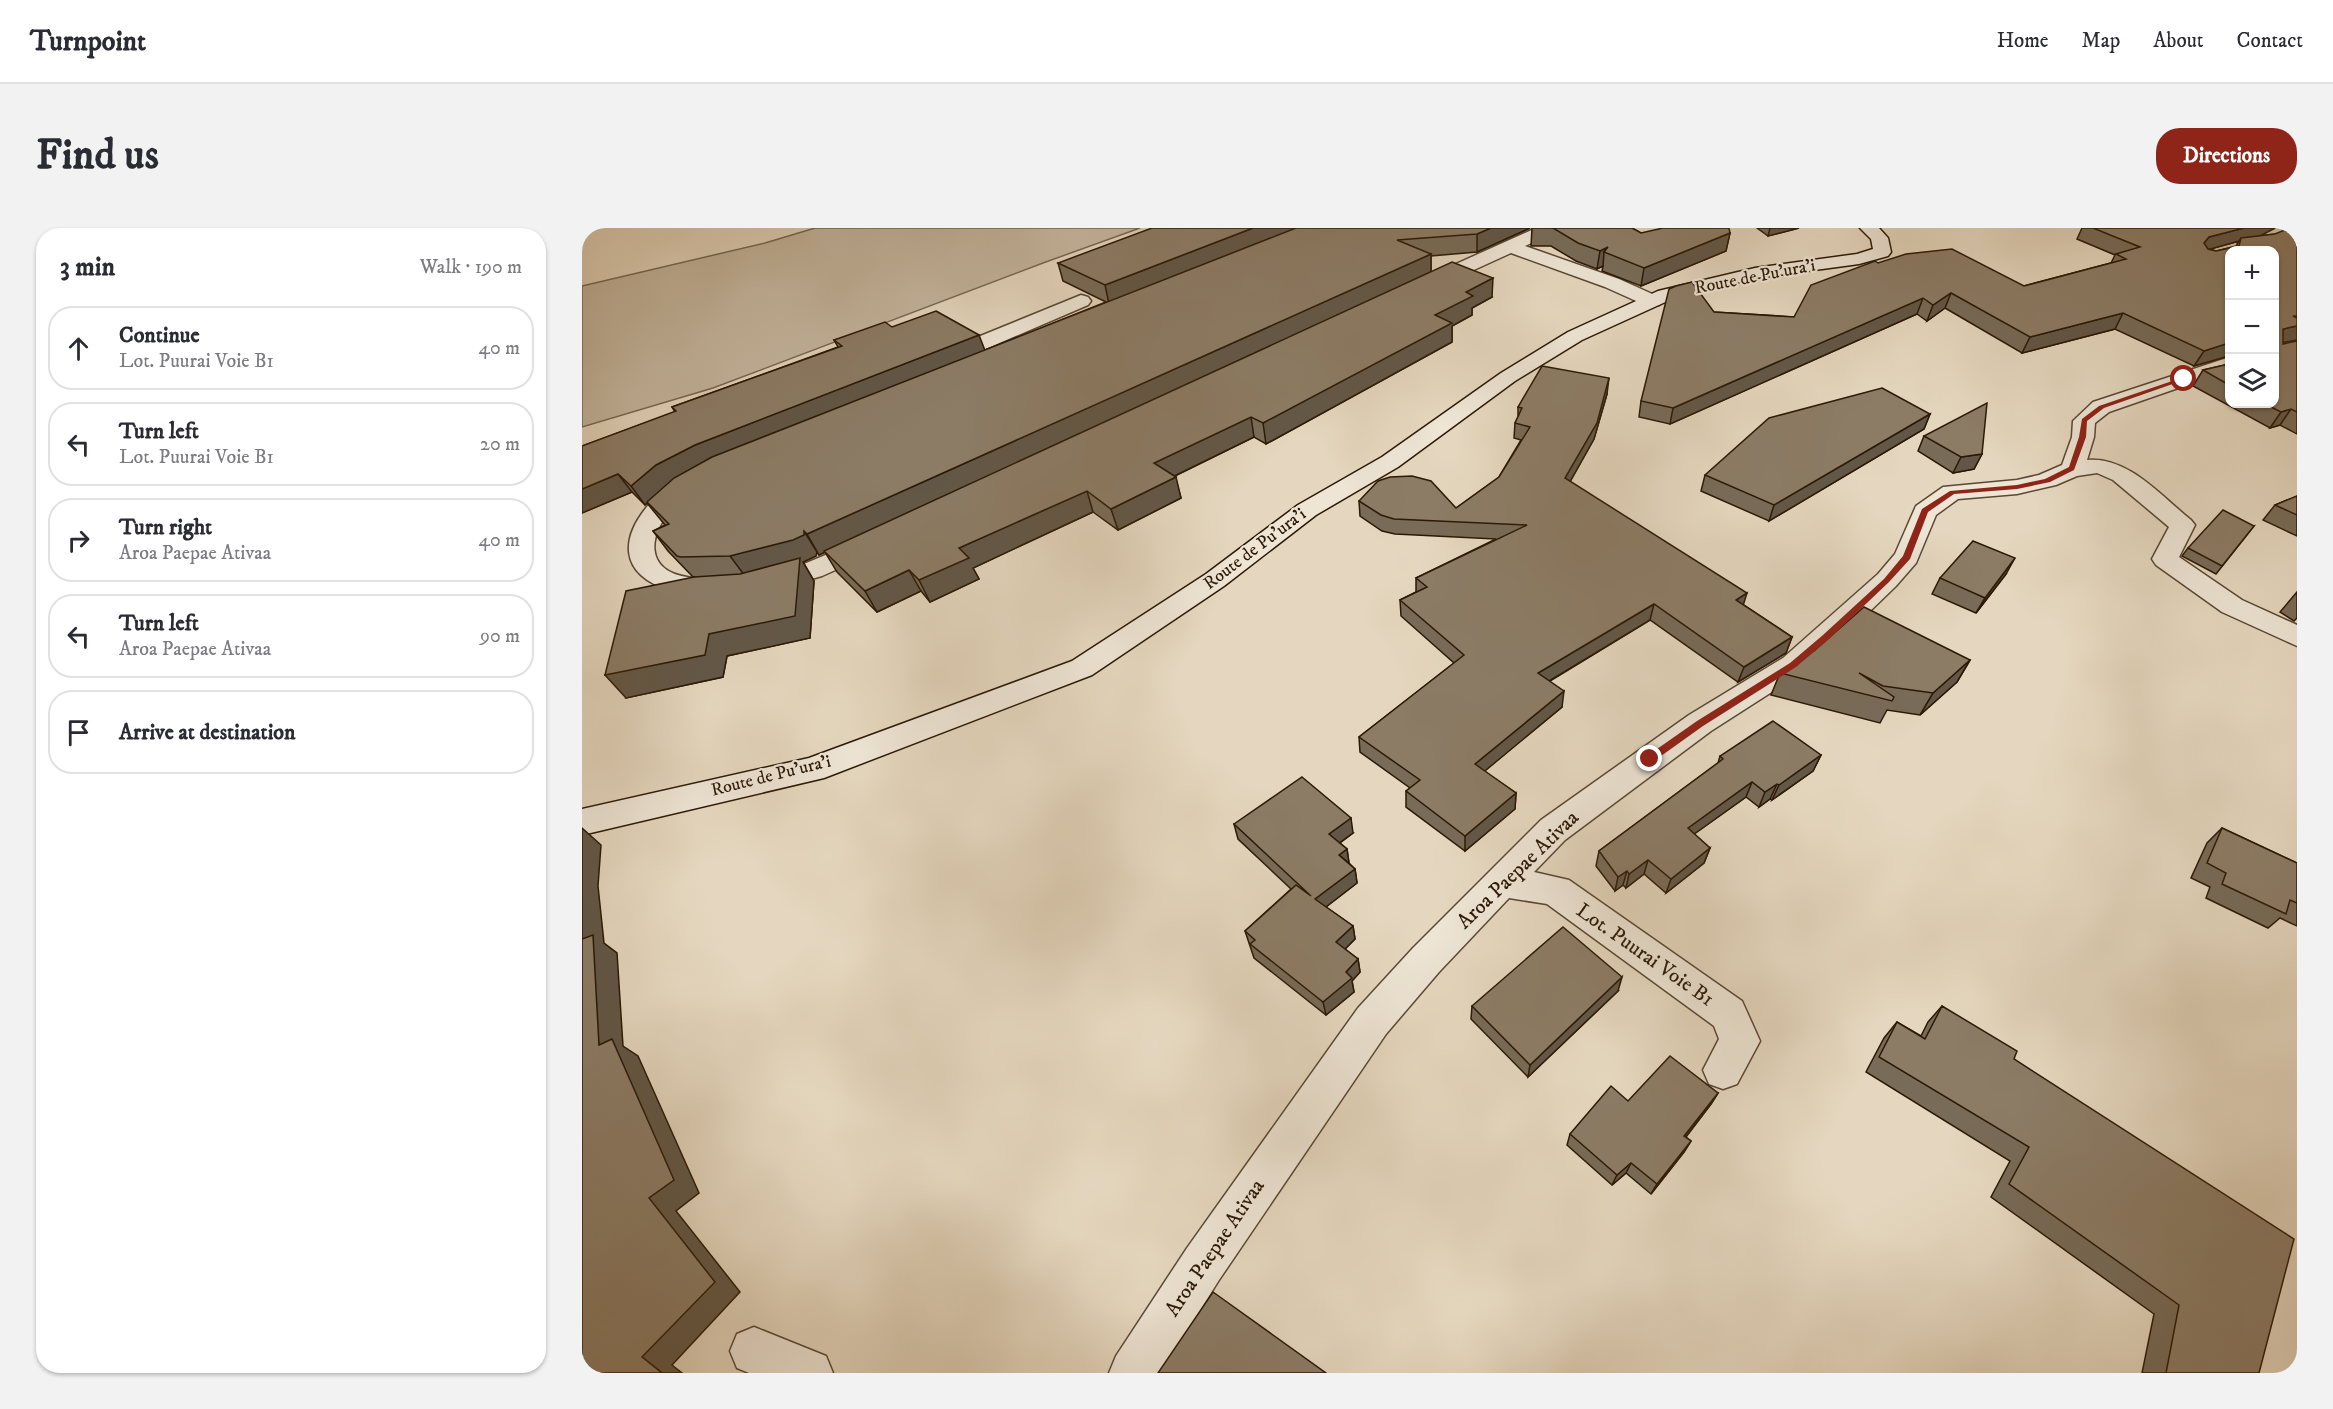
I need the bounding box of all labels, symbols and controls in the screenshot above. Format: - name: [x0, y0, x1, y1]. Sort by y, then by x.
- text: Turnpoint: [30, 24, 146, 59]
- text: Home: [1997, 28, 2049, 54]
- text: Map: [2082, 28, 2120, 54]
- text: About: [2153, 28, 2204, 54]
- text: Contact: [2237, 28, 2303, 54]
- button: Directions: [2156, 128, 2297, 184]
- text: Find us: [36, 130, 159, 182]
- map controls: [2225, 246, 2279, 408]
- button: +: [2225, 246, 2279, 300]
- text: 3 min: [60, 251, 115, 284]
- text: Walk · 190 m: [420, 255, 522, 280]
- street label: Route de Pu'ura'i: [1693, 255, 1817, 299]
- button: −: [2225, 300, 2279, 354]
- text: Continue: [119, 322, 200, 349]
- icon: ahead: [62, 332, 95, 365]
- text: 40 m: [478, 336, 520, 361]
- text: Lot. Puurai Voie B1: [119, 349, 274, 374]
- button: layers: [2225, 354, 2279, 408]
- route start: [2170, 365, 2196, 391]
- text: Turn left: [119, 418, 199, 445]
- icon: left: [62, 428, 95, 461]
- text: 20 m: [480, 432, 520, 457]
- text: Lot. Puurai Voie B1: [119, 445, 274, 470]
- street label: Route de Pu'ura'i: [1199, 503, 1311, 595]
- text: Turn right: [119, 514, 212, 541]
- icon: right: [62, 524, 95, 557]
- text: 40 m: [478, 528, 520, 553]
- text: Aroa Paepae Ativaa: [119, 541, 271, 566]
- text: Turn left: [119, 610, 199, 637]
- icon: left: [62, 620, 95, 653]
- text: 90 m: [480, 624, 520, 649]
- text: Aroa Paepae Ativaa: [119, 637, 271, 662]
- icon: arrive: [62, 716, 95, 749]
- text: Arrive at destination: [119, 719, 296, 746]
- route end: [1636, 745, 1662, 771]
- street label: Route de Pu'ura'i: [709, 750, 833, 802]
- street label: Aroa Paepae Ativaa: [1451, 805, 1585, 935]
- street label: Lot. Puurai Voie B1: [1571, 898, 1719, 1012]
- street label: Aroa Paepae Ativaa: [1160, 1174, 1271, 1322]

